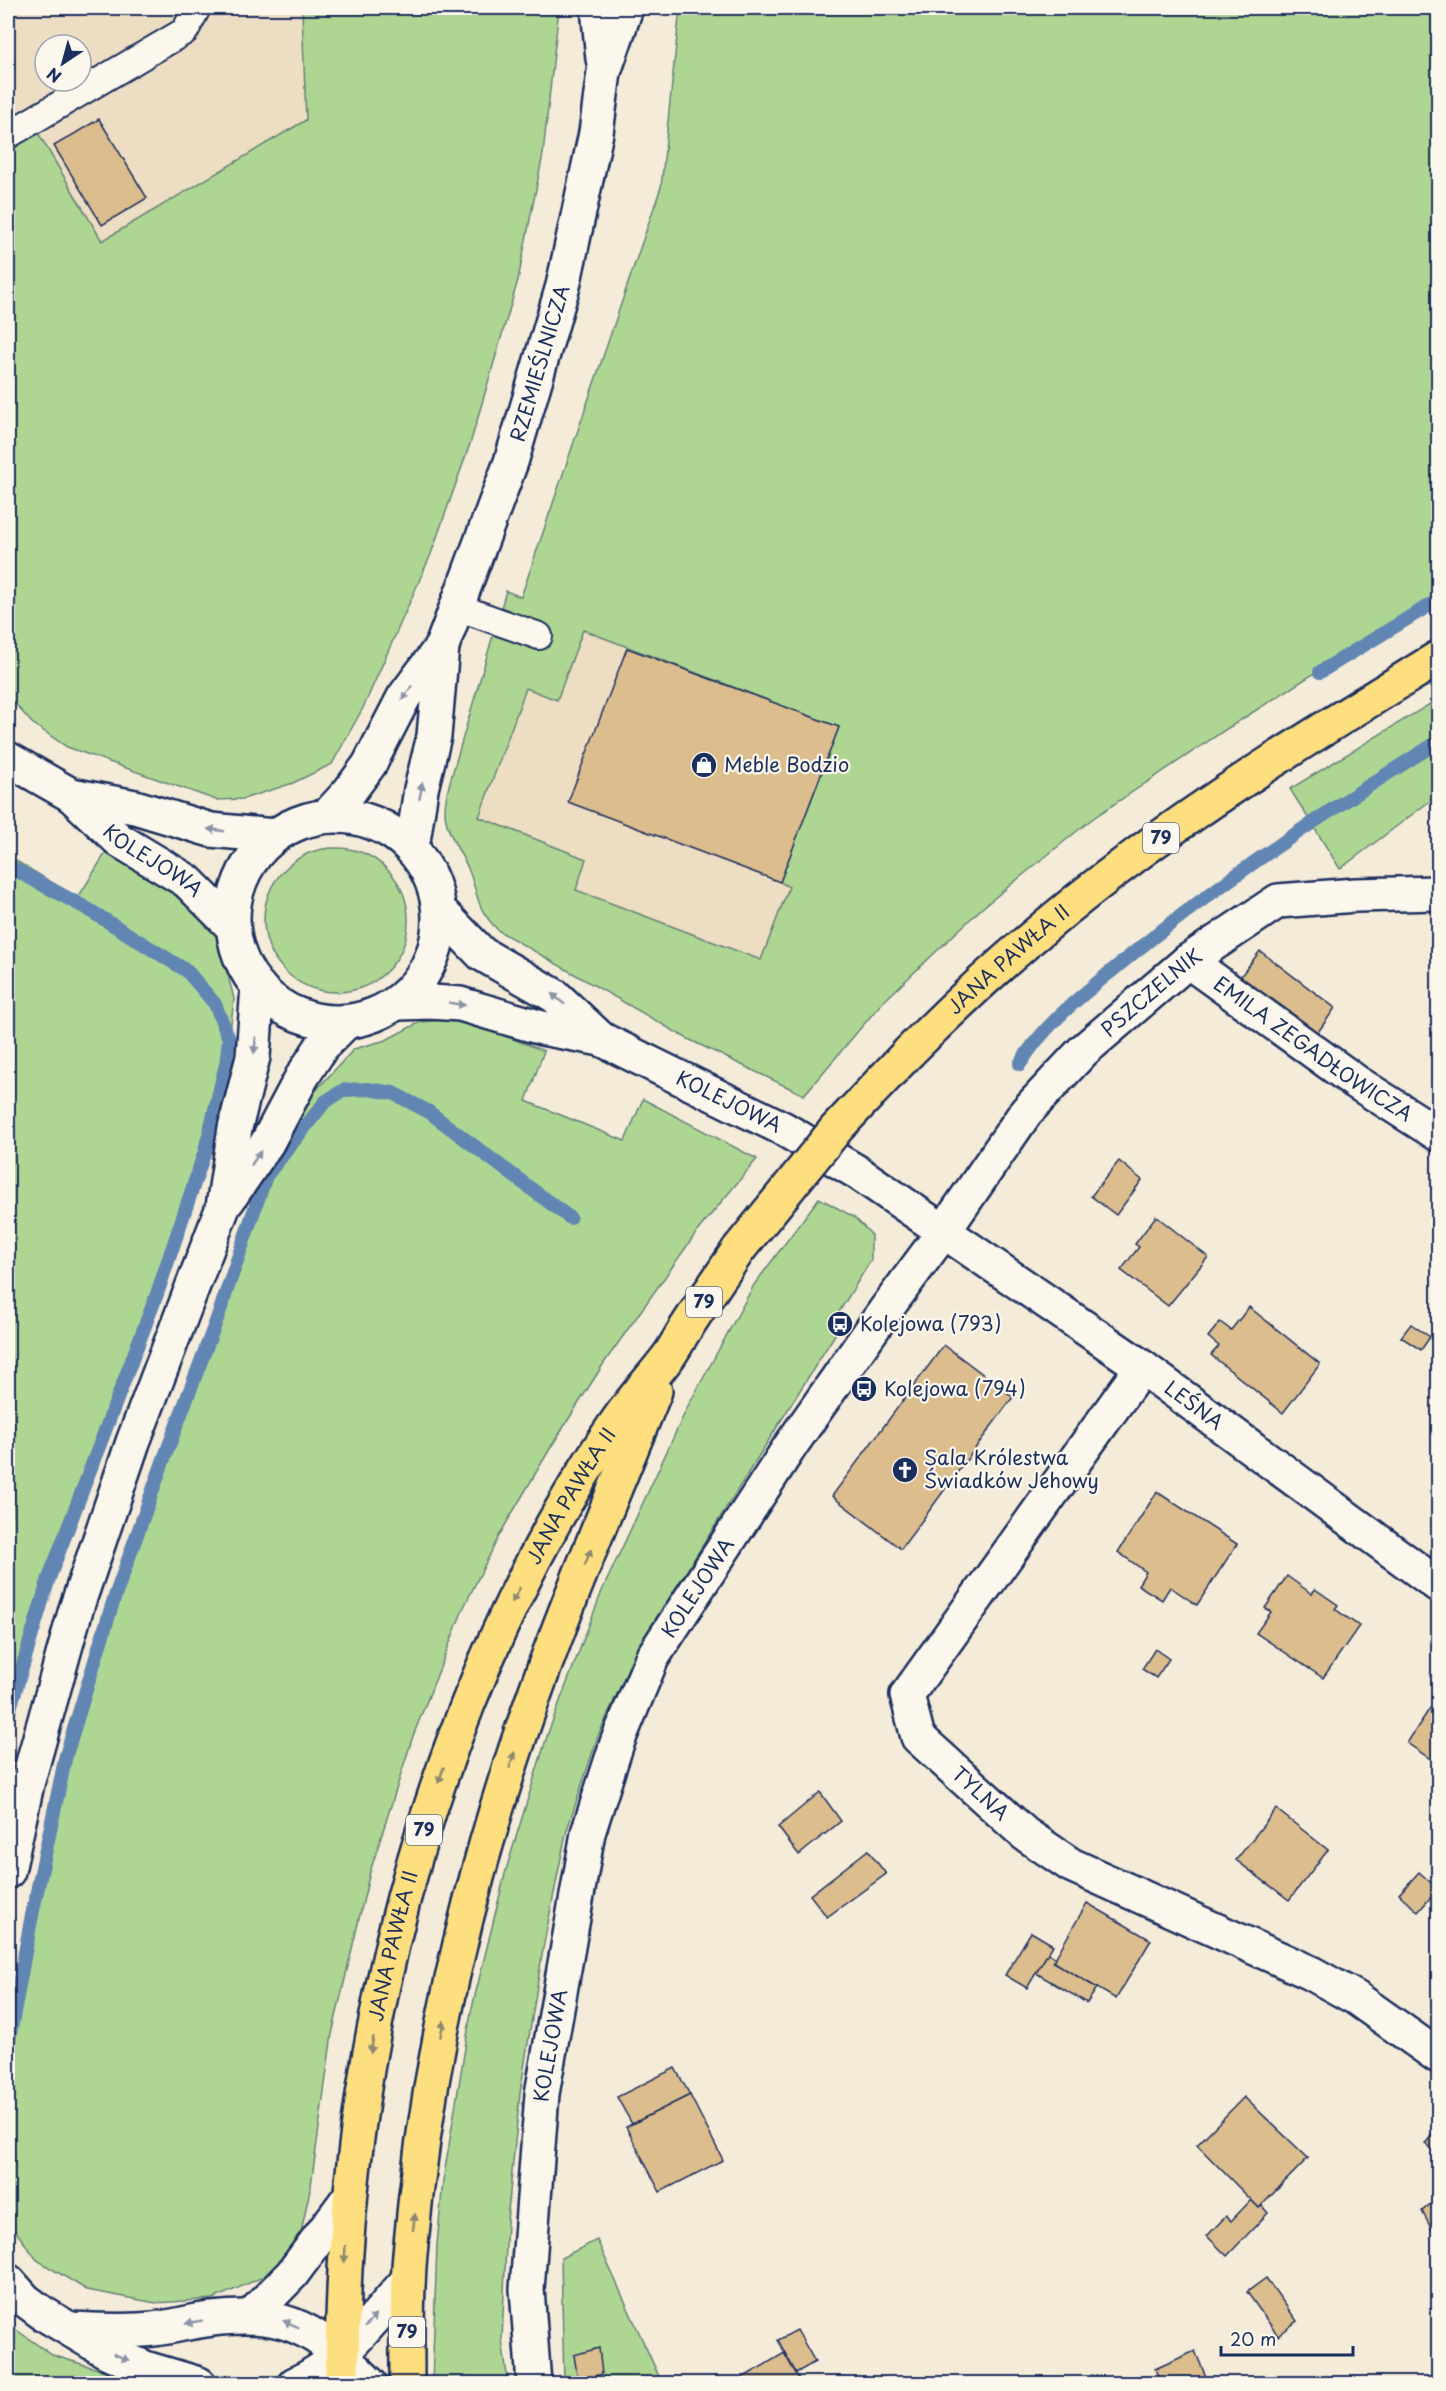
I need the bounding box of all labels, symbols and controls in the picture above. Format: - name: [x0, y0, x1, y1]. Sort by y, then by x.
- north arrow: [33, 33, 93, 93]
- text: N: [41, 63, 66, 89]
- street label: RZEMIEŚLNICZA: [502, 281, 577, 445]
- one-way arrow: [402, 685, 413, 701]
- place label: Meble Bodzio: [724, 749, 849, 779]
- shop icon: Meble Bodzio: [689, 750, 719, 780]
- one-way arrow: [417, 781, 426, 800]
- street label: KOLEJOWA: [97, 816, 211, 903]
- road number: 79: [1143, 823, 1179, 853]
- one-way arrow: [207, 826, 226, 835]
- street label: JANA PAWŁA II: [940, 896, 1075, 1021]
- street label: PSZCZELNIK: [1094, 940, 1207, 1043]
- street label: EMILA ZEGADŁOWICZA: [1208, 968, 1419, 1128]
- one-way arrow: [550, 993, 566, 1006]
- one-way arrow: [447, 1000, 466, 1009]
- one-way arrow: [250, 1035, 260, 1054]
- street label: KOLEJOWA: [671, 1062, 787, 1140]
- one-way arrow: [250, 1151, 262, 1167]
- road number: 79: [686, 1287, 722, 1317]
- place label: Kolejowa (793): [860, 1308, 1002, 1338]
- bus stop icon: Kolejowa (793): [825, 1309, 855, 1339]
- place label: Kolejowa (794): [884, 1373, 1026, 1403]
- street label: LEŚNA: [1159, 1373, 1230, 1436]
- bus stop icon: Kolejowa (794): [849, 1374, 879, 1404]
- street label: JANA PAWŁA II: [518, 1421, 622, 1569]
- place label: Sala Królestwa Świadków Jehowy: [924, 1442, 1099, 1495]
- church icon: Sala Królestwa Świadków Jehowy: [890, 1455, 920, 1485]
- street label: KOLEJOWA: [653, 1531, 741, 1643]
- one-way arrow: [583, 1548, 593, 1566]
- one-way arrow: [511, 1586, 521, 1603]
- one-way arrow: [508, 1751, 517, 1769]
- street label: TYLNA: [946, 1759, 1016, 1827]
- one-way arrow: [436, 1766, 445, 1784]
- road number: 79: [406, 1815, 442, 1845]
- street label: JANA PAWŁA II: [360, 1867, 425, 2024]
- street label: KOLEJOWA: [525, 1987, 574, 2103]
- one-way arrow: [438, 2019, 447, 2038]
- one-way arrow: [367, 2035, 376, 2054]
- one-way arrow: [409, 2212, 418, 2231]
- one-way arrow: [341, 2244, 350, 2263]
- one-way arrow: [364, 2313, 377, 2328]
- road number: 79: [389, 2317, 425, 2347]
- one-way arrow: [184, 2318, 203, 2327]
- one-way arrow: [281, 2319, 299, 2329]
- scale bar: [1221, 2319, 1353, 2357]
- text: 20 m: [1230, 2325, 1276, 2352]
- one-way arrow: [112, 2353, 130, 2362]

